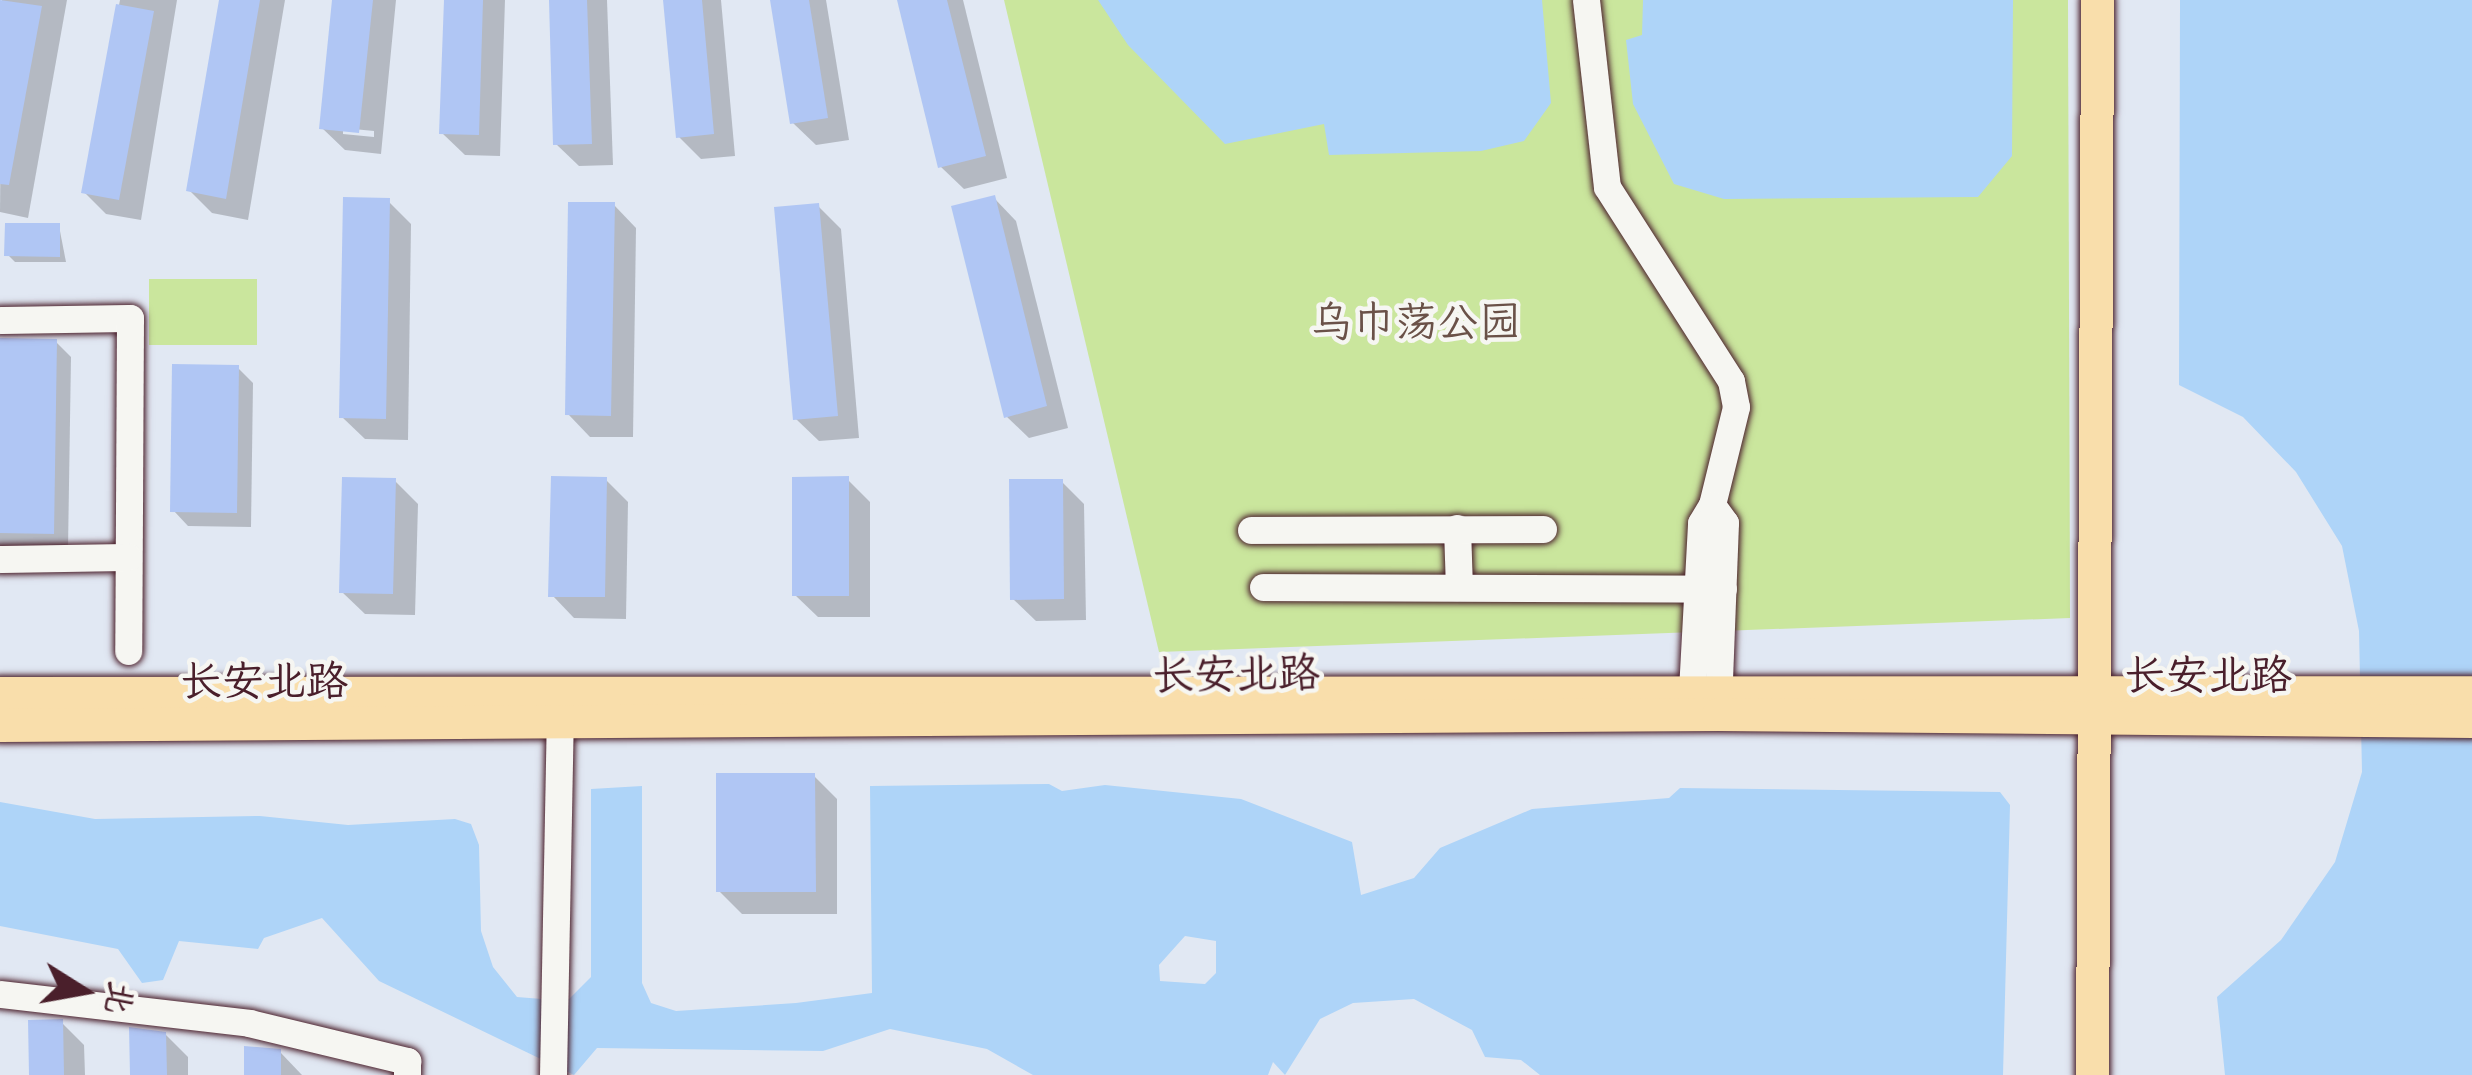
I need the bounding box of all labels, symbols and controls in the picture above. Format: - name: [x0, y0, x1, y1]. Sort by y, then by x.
- park label: 乌巾荡公园: [1311, 297, 1521, 347]
- street label: 长安北路: [1152, 647, 1320, 701]
- street label: 长安北路: [2124, 650, 2292, 700]
- street label: 长安北路: [180, 656, 348, 706]
- north arrow: [24, 931, 144, 1051]
- text: 北: [88, 976, 151, 1020]

